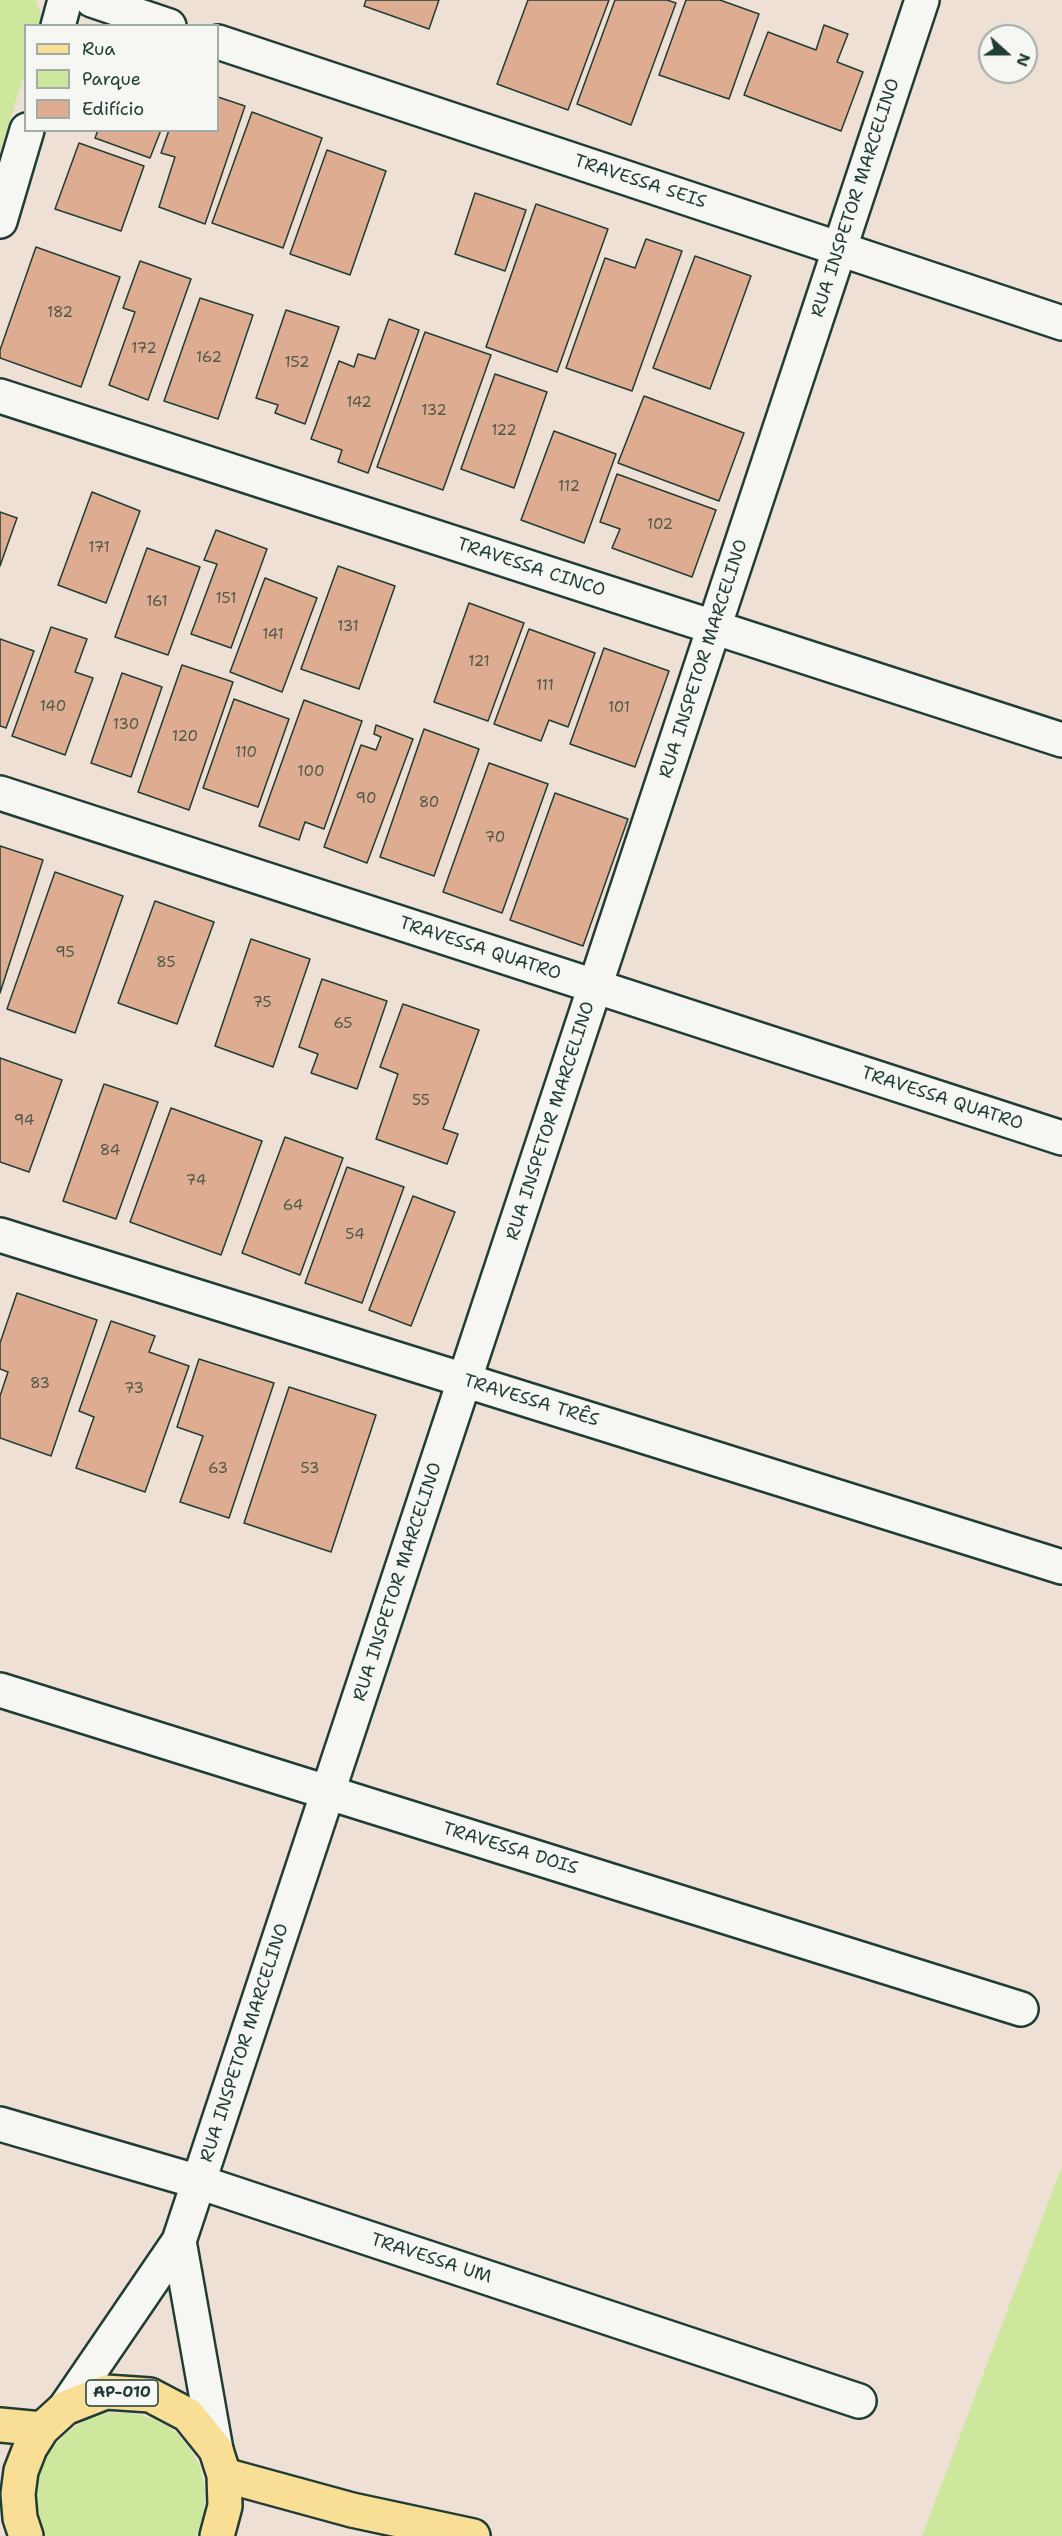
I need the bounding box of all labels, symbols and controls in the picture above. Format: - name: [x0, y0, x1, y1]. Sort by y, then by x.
- legend: [24, 24, 219, 132]
- north arrow: [978, 24, 1038, 84]
- text: Rua: [82, 37, 115, 61]
- text: N: [1011, 50, 1035, 70]
- text: Parque: [82, 67, 141, 91]
- street label: RUA INSPETOR MARCELINO: [807, 76, 905, 320]
- text: Edifício: [82, 97, 144, 121]
- street label: TRAVESSA SEIS: [571, 150, 709, 214]
- house number: 182: [47, 304, 73, 322]
- house number: 172: [131, 340, 157, 358]
- house number: 162: [196, 349, 222, 367]
- house number: 152: [285, 354, 309, 372]
- house number: 142: [346, 394, 372, 412]
- house number: 132: [421, 402, 447, 420]
- house number: 122: [491, 422, 517, 440]
- house number: 112: [558, 478, 580, 496]
- house number: 102: [647, 516, 673, 534]
- street label: TRAVESSA CINCO: [454, 534, 608, 602]
- street label: RUA INSPETOR MARCELINO: [655, 537, 753, 781]
- house number: 171: [88, 539, 110, 557]
- house number: 151: [216, 590, 236, 608]
- house number: 161: [146, 593, 168, 611]
- house number: 131: [337, 618, 359, 636]
- house number: 141: [262, 626, 284, 644]
- house number: 121: [468, 653, 490, 671]
- house number: 111: [536, 677, 554, 695]
- house number: 140: [40, 698, 66, 716]
- house number: 101: [608, 699, 630, 717]
- house number: 130: [113, 716, 139, 734]
- house number: 120: [172, 728, 198, 746]
- house number: 110: [235, 744, 257, 762]
- house number: 100: [298, 763, 324, 781]
- house number: 90: [356, 790, 376, 808]
- house number: 80: [419, 794, 439, 812]
- house number: 70: [485, 829, 505, 847]
- street label: TRAVESSA QUATRO: [396, 913, 564, 985]
- house number: 95: [55, 944, 75, 962]
- house number: 85: [156, 954, 176, 972]
- house number: 75: [252, 994, 272, 1012]
- street label: RUA INSPETOR MARCELINO: [502, 999, 600, 1243]
- house number: 65: [333, 1015, 353, 1033]
- street label: TRAVESSA QUATRO: [858, 1063, 1026, 1135]
- house number: 55: [412, 1092, 430, 1110]
- house number: 94: [14, 1112, 34, 1130]
- house number: 84: [100, 1142, 120, 1160]
- house number: 74: [186, 1172, 206, 1190]
- house number: 64: [283, 1197, 303, 1215]
- house number: 54: [345, 1226, 365, 1244]
- street label: TRAVESSA TRÊS: [461, 1370, 601, 1432]
- house number: 83: [30, 1375, 50, 1393]
- house number: 73: [124, 1380, 144, 1398]
- house number: 63: [208, 1460, 228, 1478]
- house number: 53: [301, 1460, 319, 1478]
- street label: RUA INSPETOR MARCELINO: [349, 1460, 447, 1704]
- street label: TRAVESSA DOIS: [440, 1818, 580, 1880]
- street label: RUA INSPETOR MARCELINO: [196, 1921, 294, 2165]
- street label: TRAVESSA UM: [368, 2229, 494, 2289]
- road number: AP-010: [86, 2380, 158, 2406]

